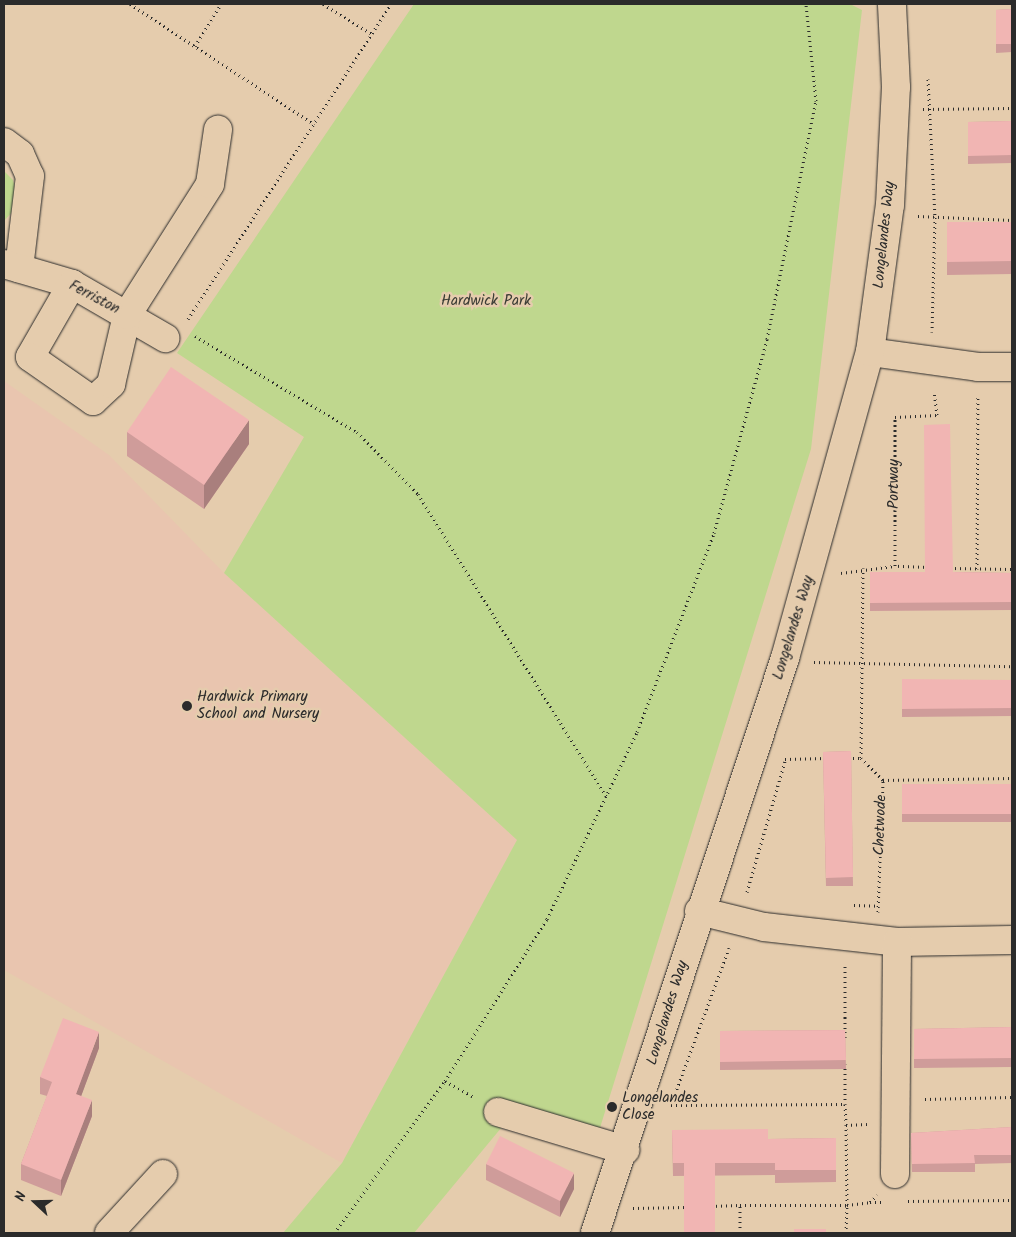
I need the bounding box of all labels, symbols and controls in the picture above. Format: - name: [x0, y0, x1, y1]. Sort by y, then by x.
- street label: Longelandes Way: [870, 180, 900, 290]
- street label: Ferriston: [65, 277, 123, 319]
- park label: Hardwick Park: [441, 293, 531, 311]
- street label: Portway: [886, 459, 904, 509]
- street label: Longelandes Way: [770, 574, 818, 682]
- place label: Hardwick Primary School and Nursery: [197, 688, 319, 723]
- marker: Hardwick Primary School and Nursery: [181, 700, 193, 712]
- street label: Chetwode: [871, 794, 891, 856]
- street label: Longelandes Way: [644, 959, 692, 1067]
- place label: Longelandes Close: [622, 1089, 698, 1124]
- marker: Longelandes Close: [606, 1101, 618, 1113]
- north arrow: [10, 1177, 60, 1227]
- text: N: [9, 1189, 33, 1205]

